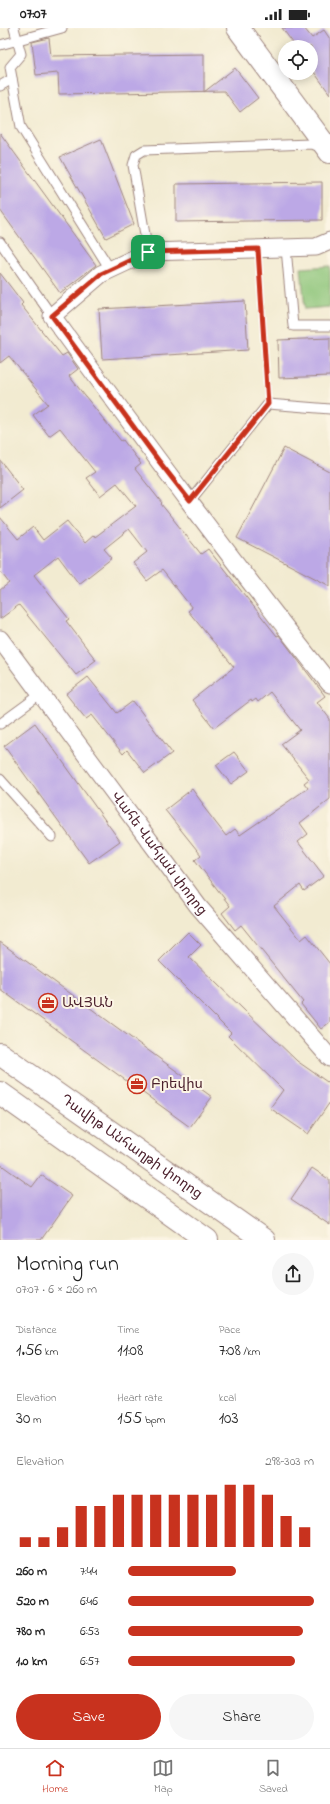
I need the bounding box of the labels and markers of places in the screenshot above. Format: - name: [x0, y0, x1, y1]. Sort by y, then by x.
- pin: [131, 235, 165, 269]
- office icon: ԱՎՅԱՆ: [37, 992, 59, 1014]
- place label: ԱՎՅԱՆ: [62, 993, 113, 1014]
- office icon: Բրեվիս: [126, 1073, 148, 1095]
- place label: Բրեվիս: [151, 1074, 203, 1095]

